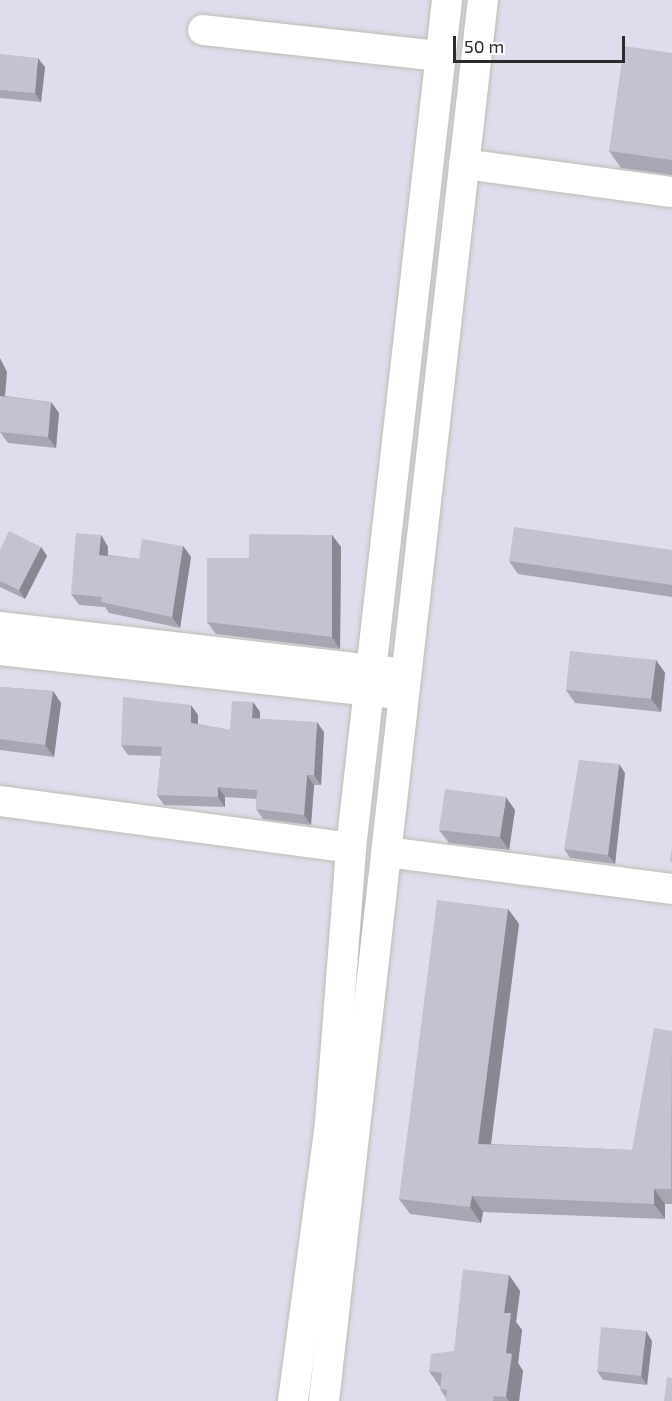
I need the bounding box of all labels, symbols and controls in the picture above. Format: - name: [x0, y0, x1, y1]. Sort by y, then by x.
- scale bar: [456, 24, 628, 62]
- text: 50 m: [464, 35, 504, 57]

